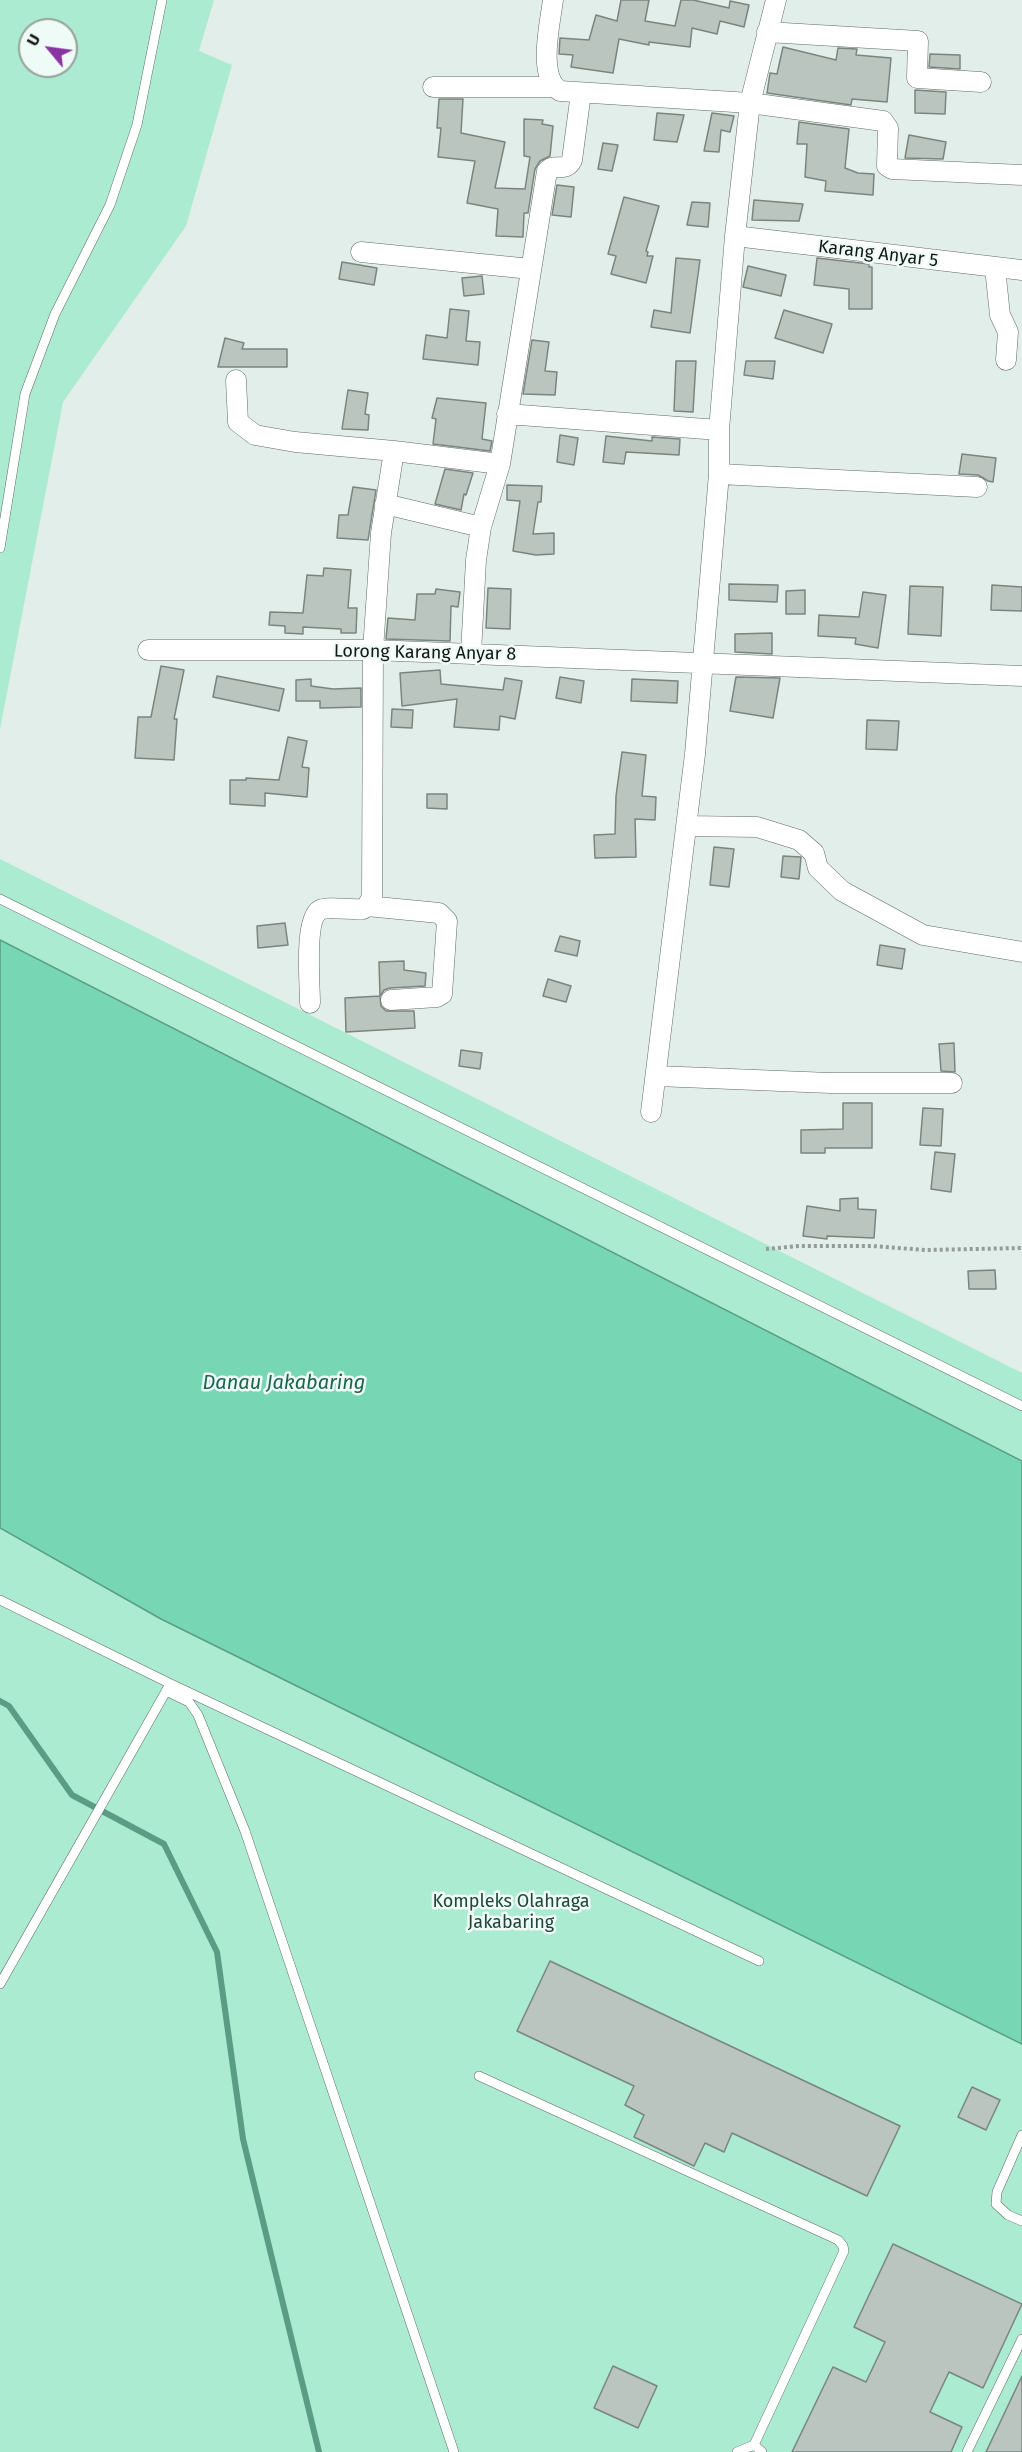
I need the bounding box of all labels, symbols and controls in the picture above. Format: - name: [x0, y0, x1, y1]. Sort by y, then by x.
- north arrow: [18, 18, 78, 78]
- text: U: [23, 31, 44, 49]
- street label: Karang Anyar 5: [817, 236, 939, 272]
- street label: Lorong Karang Anyar 8: [334, 641, 516, 665]
- water label: Danau Jakabaring: [203, 1371, 365, 1395]
- park label: Kompleks Olahraga Jakabaring: [433, 1891, 589, 1934]

